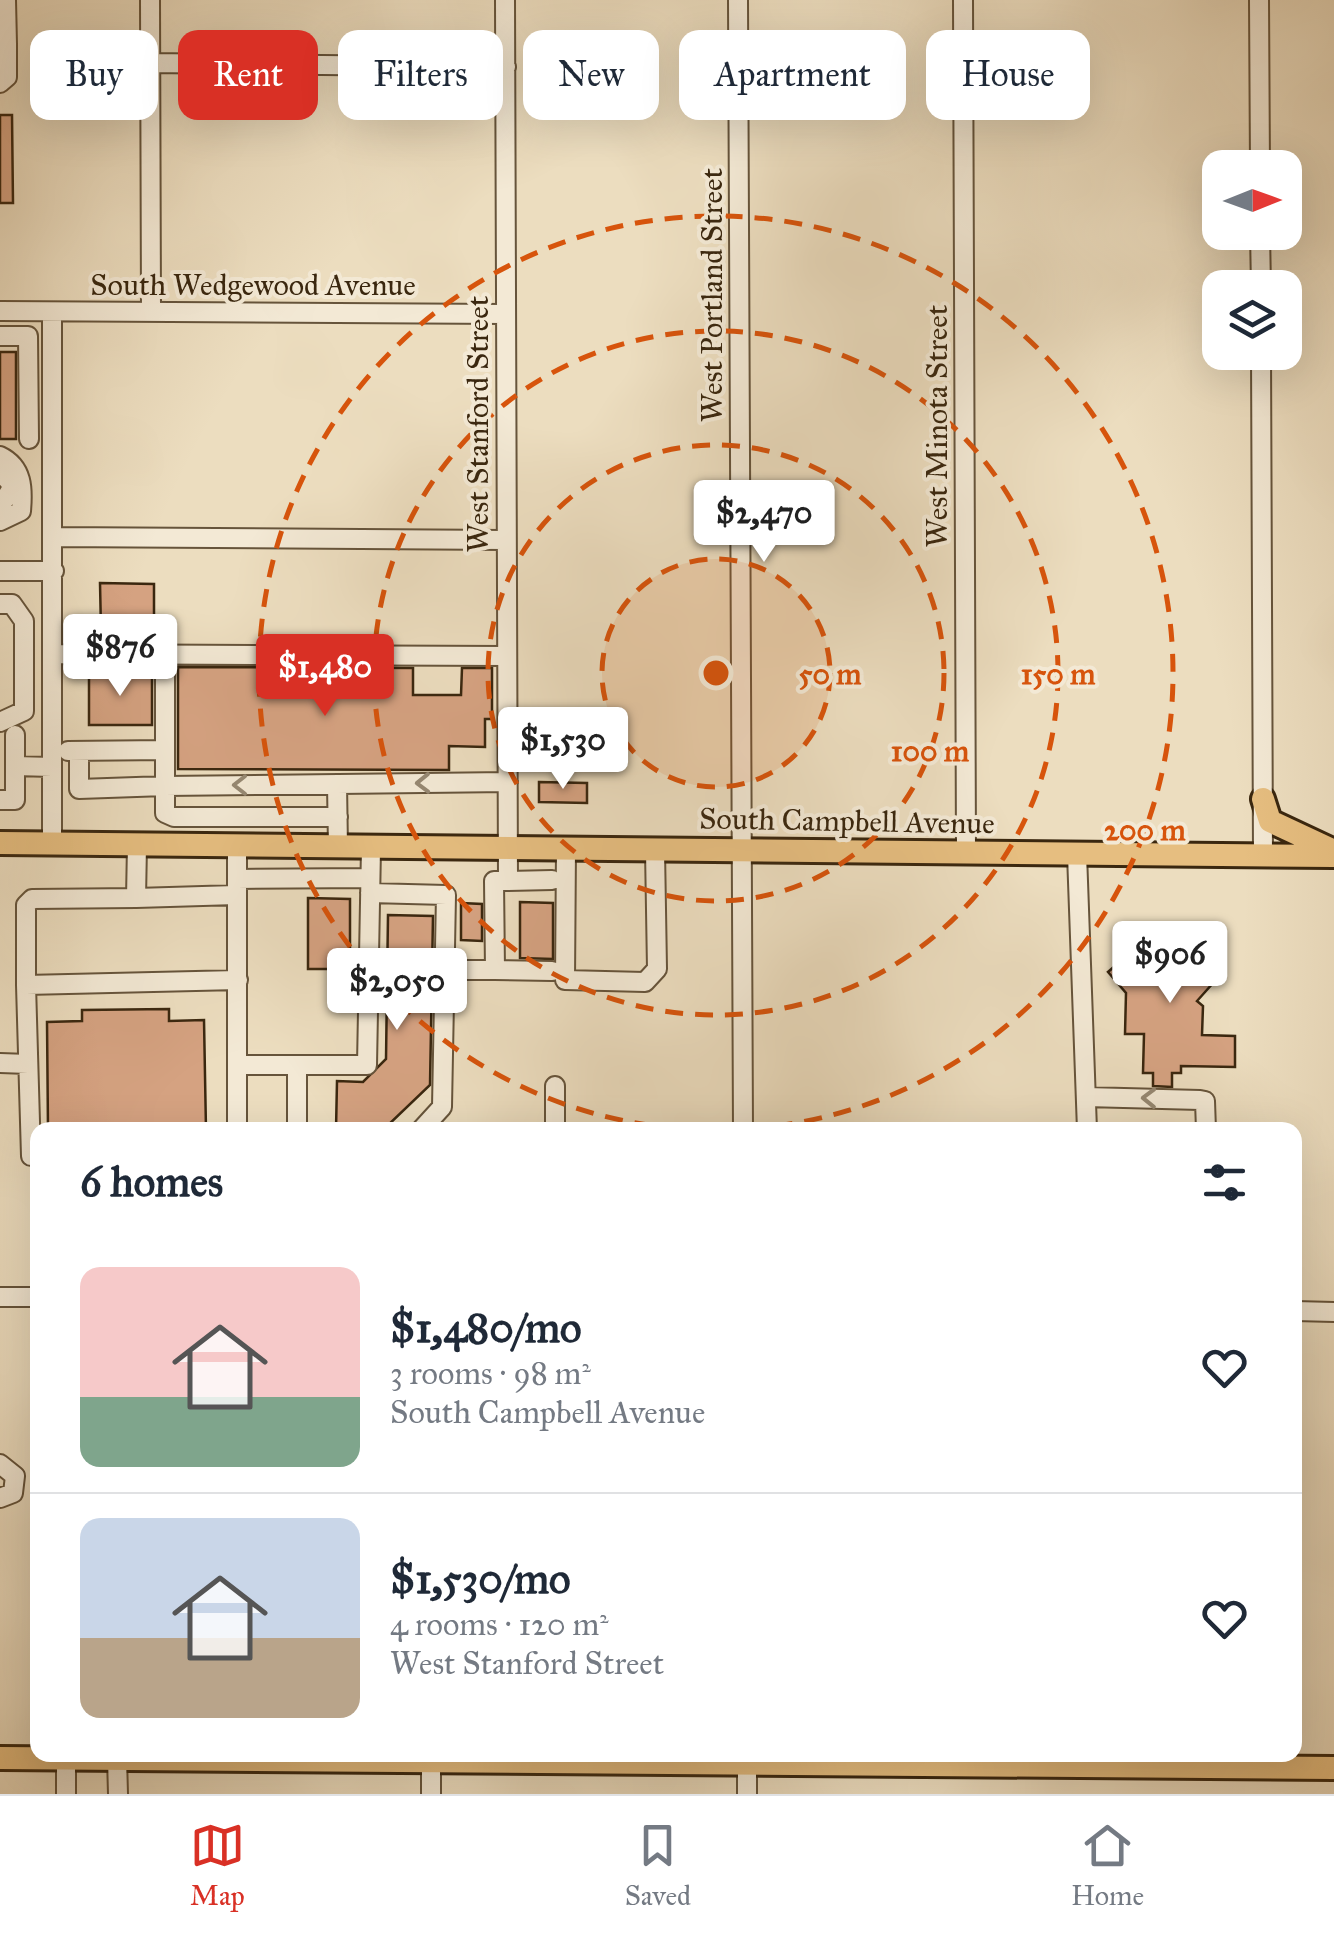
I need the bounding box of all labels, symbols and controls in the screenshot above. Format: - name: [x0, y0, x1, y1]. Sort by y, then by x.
- chip: Buy: [30, 30, 158, 120]
- chip: Rent: [178, 30, 318, 120]
- chip: Filters: [338, 30, 503, 120]
- chip: New: [523, 30, 659, 120]
- chip: Apartment: [679, 30, 906, 120]
- chip: House: [926, 30, 1090, 120]
- north arrow: [1202, 150, 1302, 250]
- map controls: [1202, 150, 1302, 370]
- street label: West Portland Street: [694, 167, 730, 422]
- street label: South Wedgewood Avenue: [90, 267, 416, 303]
- button: layers: [1202, 270, 1302, 370]
- street label: West Stanford Street: [460, 295, 496, 552]
- street label: West Minota Street: [919, 304, 955, 547]
- pin: $2,470: [683, 480, 845, 565]
- text: $2,470: [716, 493, 812, 532]
- pin: $876: [61, 614, 179, 699]
- text: $876: [85, 627, 155, 666]
- pin: $1,480: [244, 634, 406, 719]
- text: $1,480: [278, 647, 372, 686]
- centre of rings: [698, 655, 734, 691]
- text: 50 m: [798, 656, 862, 692]
- text: 150 m: [1021, 656, 1096, 692]
- pin: $1,530: [482, 707, 644, 792]
- text: $1,530: [520, 720, 606, 759]
- text: 100 m: [891, 733, 970, 769]
- one-way arrow: [414, 772, 430, 794]
- one-way arrow: [231, 774, 246, 796]
- street label: South Campbell Avenue: [699, 800, 995, 842]
- text: 200 m: [1104, 812, 1186, 848]
- pin: $906: [1111, 921, 1229, 1006]
- text: $906: [1134, 934, 1206, 973]
- pin: $2,050: [316, 948, 478, 1033]
- text: $2,050: [349, 961, 445, 1000]
- one-way arrow: [1140, 1088, 1156, 1109]
- icon: filters: [1197, 1155, 1252, 1210]
- text: 6 homes: [80, 1156, 223, 1208]
- text: $1,480/mo: [390, 1302, 582, 1354]
- icon: home: [160, 1307, 280, 1427]
- icon: heart: [1197, 1340, 1252, 1395]
- text: 3 rooms · 98 m²: [390, 1354, 591, 1393]
- text: South Campbell Avenue: [390, 1393, 705, 1432]
- text: $1,530/mo: [390, 1553, 571, 1605]
- icon: home: [160, 1558, 280, 1678]
- icon: heart: [1197, 1591, 1252, 1646]
- text: 4 rooms · 120 m²: [390, 1605, 609, 1644]
- text: West Stanford Street: [390, 1644, 664, 1683]
- tab: Map: [190, 1818, 245, 1913]
- tab: Saved: [625, 1818, 691, 1913]
- tab: Home: [1071, 1818, 1144, 1913]

